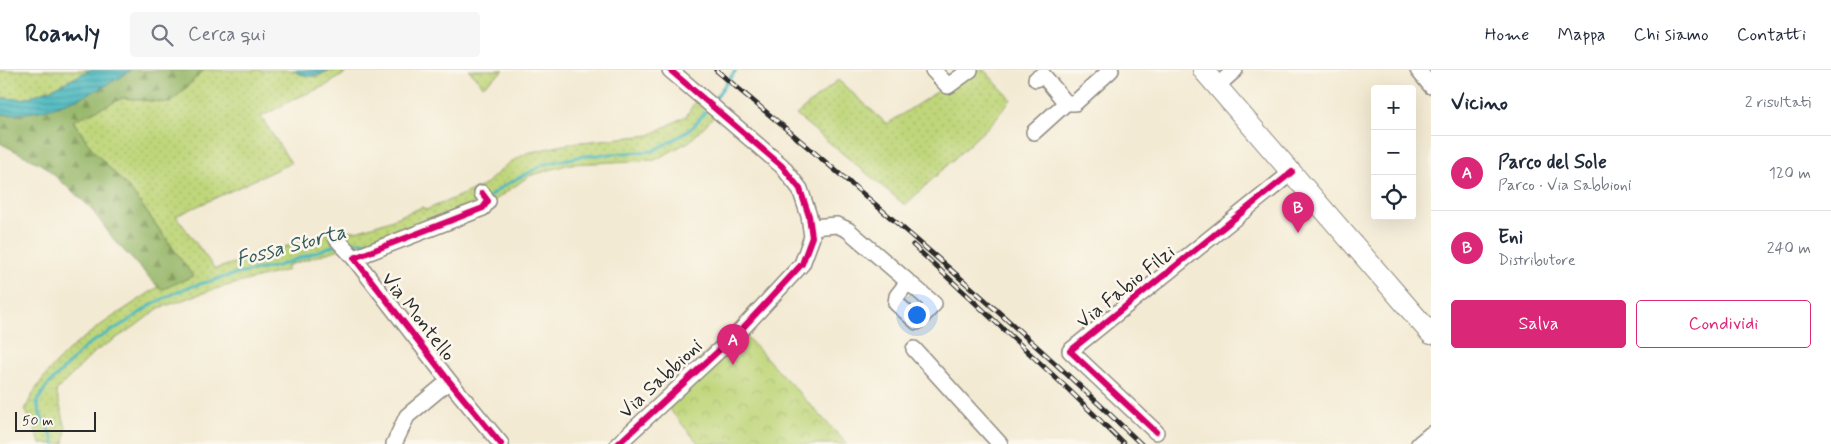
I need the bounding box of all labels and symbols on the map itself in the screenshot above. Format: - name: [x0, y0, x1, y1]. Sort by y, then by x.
- pin: B: [1282, 192, 1314, 233]
- water label: Fossa Storta: [233, 218, 350, 274]
- street label: Via Fabio Filzi: [1071, 239, 1181, 335]
- street label: Via Montello: [374, 267, 461, 367]
- your location: [904, 302, 930, 328]
- pin: A: [717, 324, 749, 365]
- street label: Via Sabbioni: [613, 333, 709, 425]
- scale bar: [15, 409, 96, 432]

